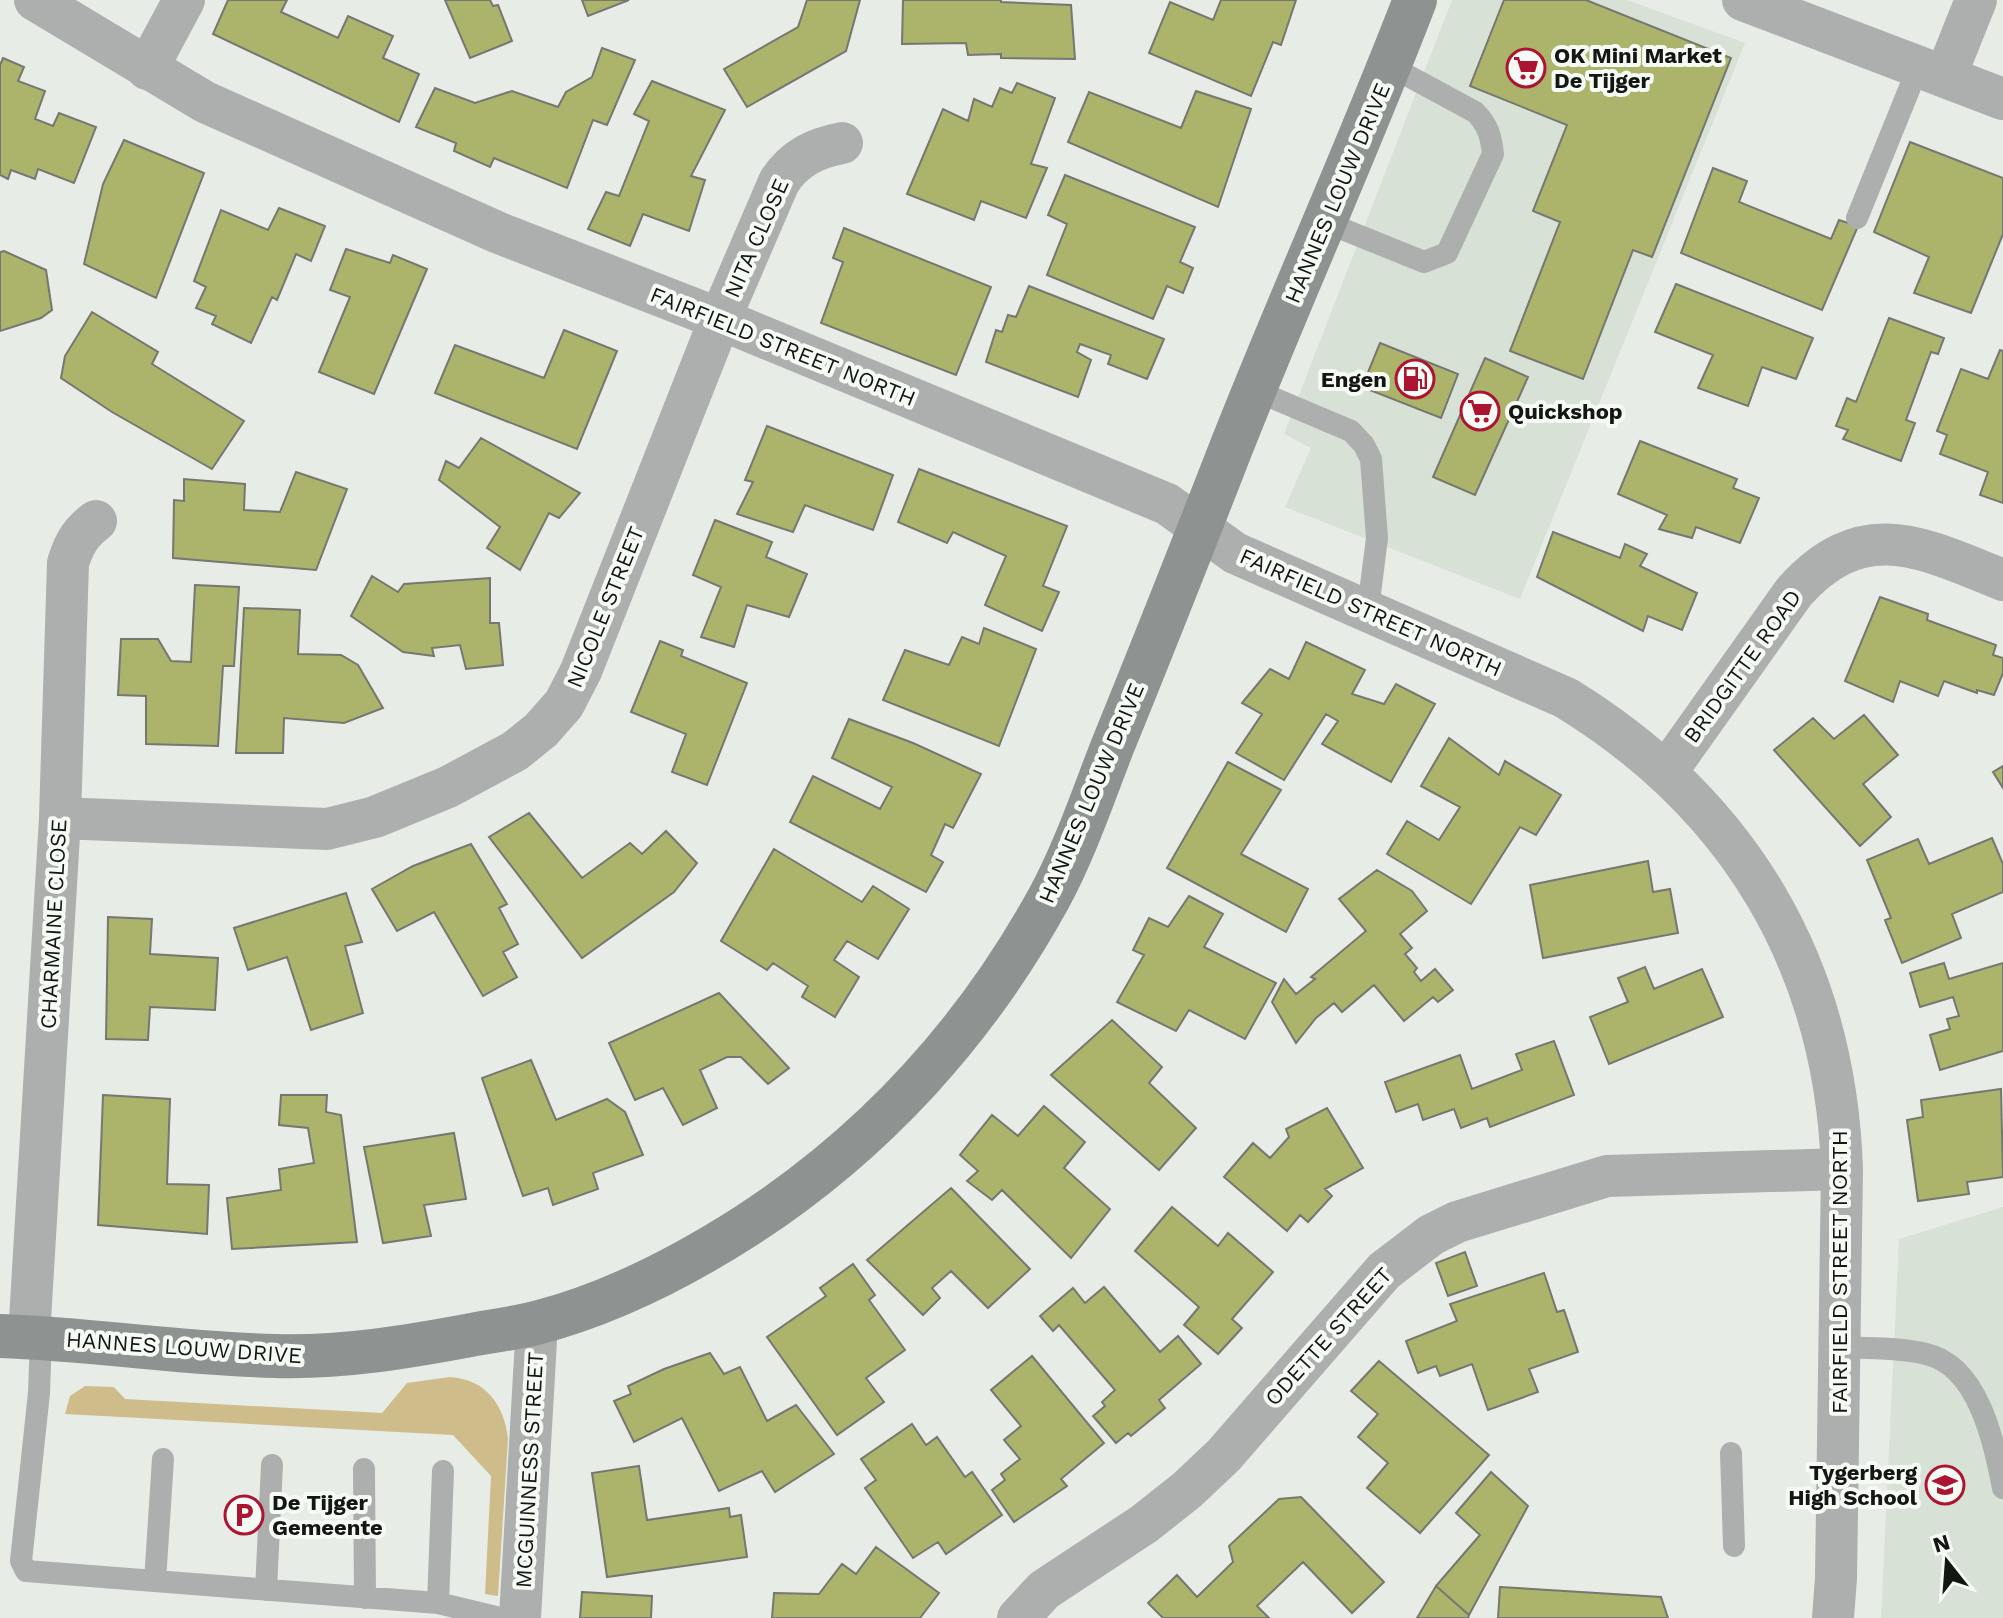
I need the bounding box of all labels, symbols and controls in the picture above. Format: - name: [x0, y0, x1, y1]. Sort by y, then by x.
- place label: OK Mini Market De Tijger: [1554, 43, 1722, 93]
- supermarket icon: OK Mini Market De Tijger: [1505, 47, 1547, 89]
- street label: HANNES LOUW DRIVE: [1280, 79, 1395, 307]
- street label: NITA CLOSE: [719, 175, 794, 302]
- street label: FAIRFIELD STREET NORTH: [647, 282, 919, 411]
- fuel station icon: Engen: [1394, 358, 1436, 400]
- place label: Engen: [1321, 367, 1387, 392]
- supermarket icon: Quickshop: [1459, 390, 1501, 432]
- place label: Quickshop: [1508, 399, 1623, 424]
- street label: NICOLE STREET: [562, 523, 649, 691]
- street label: FAIRFIELD STREET NORTH: [1236, 543, 1506, 682]
- street label: BRIDGITTE ROAD: [1679, 585, 1806, 748]
- street label: HANNES LOUW DRIVE: [1034, 679, 1149, 907]
- street label: CHARMAINE CLOSE: [36, 818, 71, 1030]
- street label: FAIRFIELD STREET NORTH: [1827, 1130, 1852, 1414]
- street label: ODETTE STREET: [1260, 1262, 1397, 1411]
- street label: HANNES LOUW DRIVE: [65, 1327, 303, 1368]
- street label: MCGUINNESS STREET: [511, 1351, 548, 1589]
- place label: Tygerberg High School: [1788, 1460, 1918, 1510]
- school or university icon: Tygerberg High School: [1924, 1464, 1966, 1506]
- place label: De Tijger Gemeente: [272, 1490, 383, 1540]
- parking icon: De Tijger Gemeente: [223, 1494, 265, 1536]
- north arrow: [1907, 1522, 1987, 1602]
- text: N: [1930, 1529, 1953, 1558]

